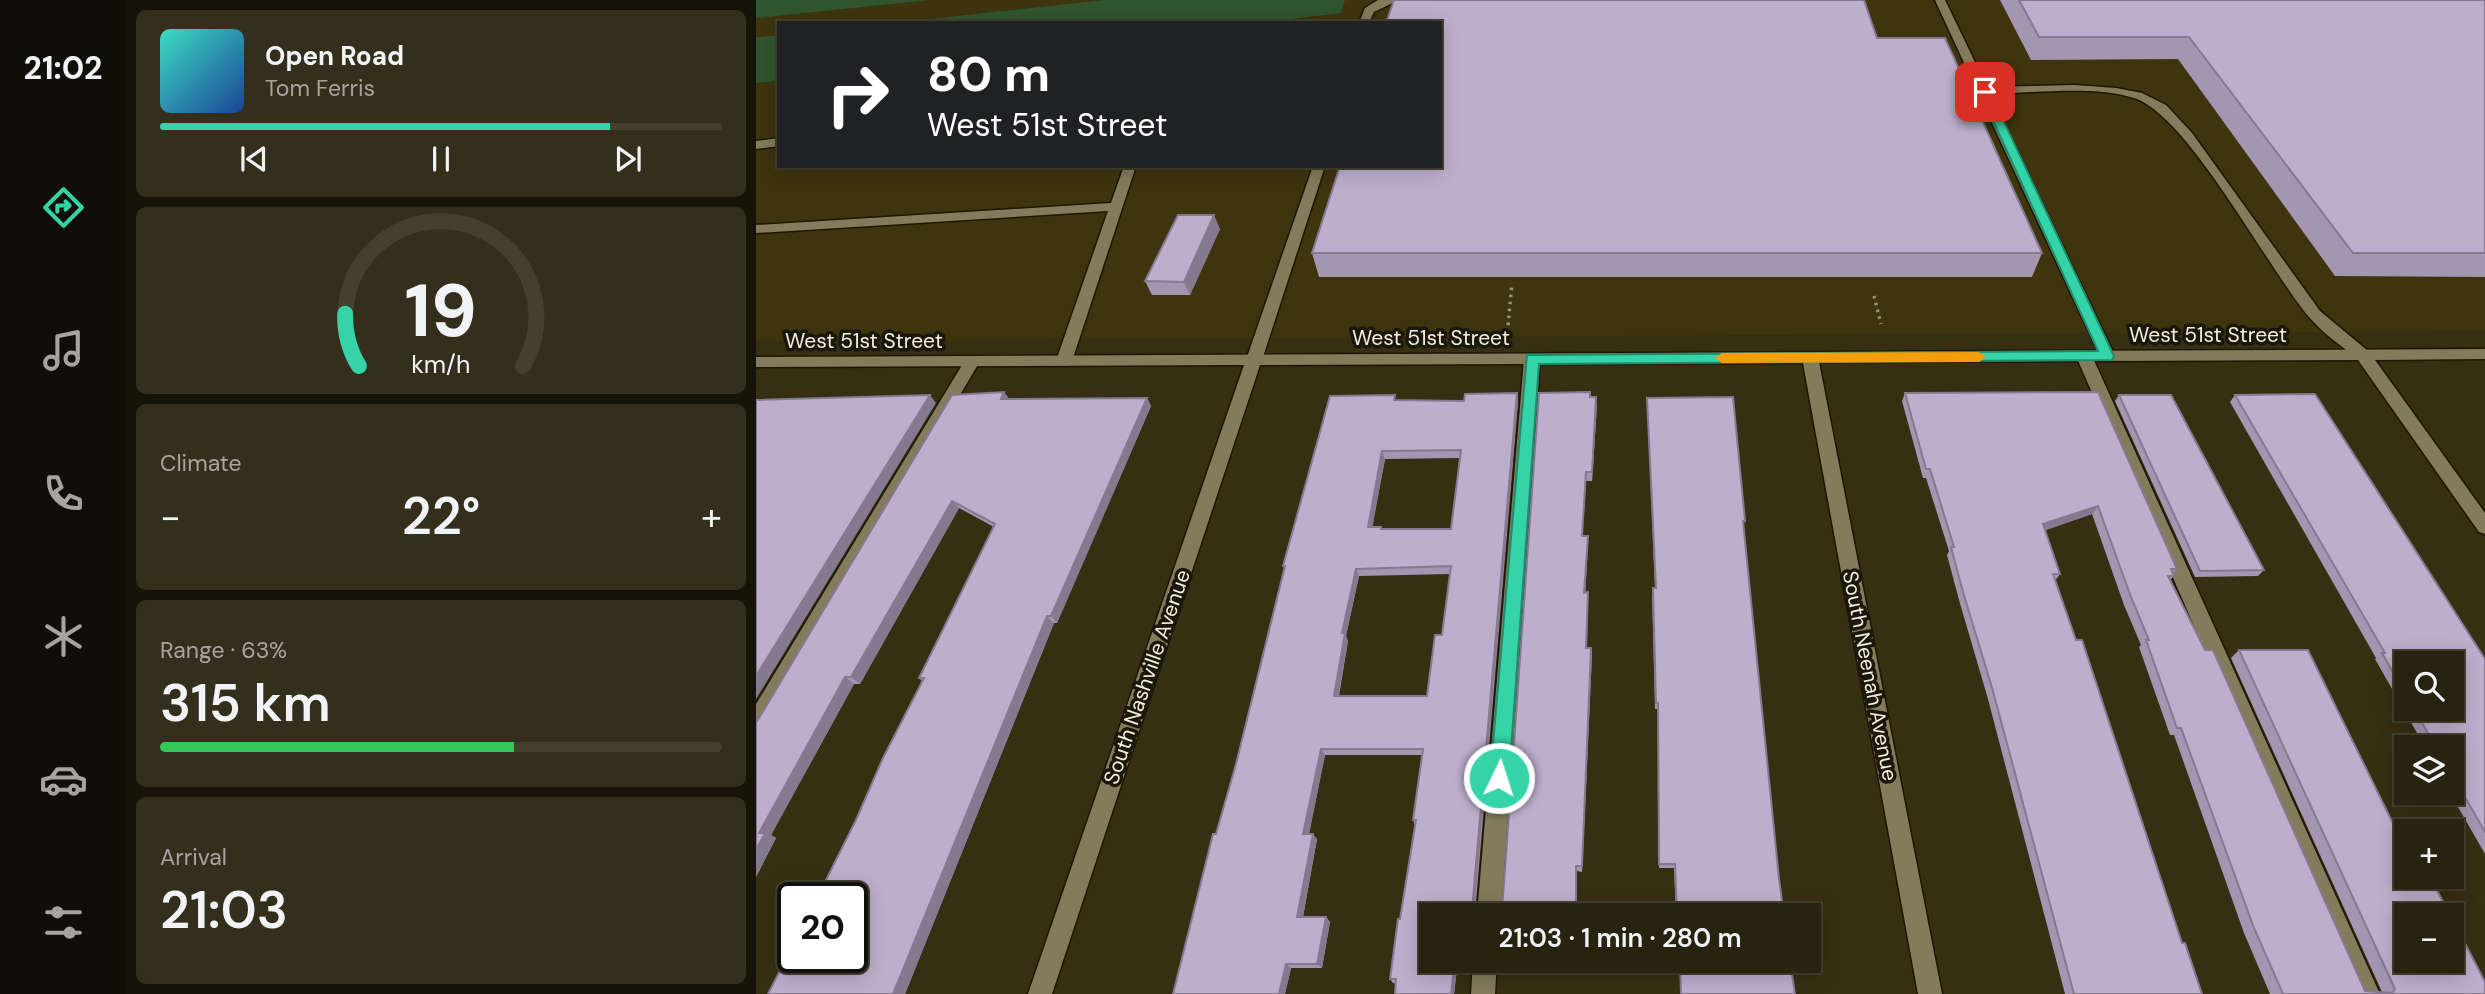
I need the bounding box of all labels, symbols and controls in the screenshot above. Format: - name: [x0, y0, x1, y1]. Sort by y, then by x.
- text: Open Road: [265, 39, 404, 73]
- text: 80 m: [927, 42, 1050, 106]
- text: 21:02: [23, 47, 103, 89]
- icon: right: [812, 49, 903, 140]
- pin: [1955, 62, 2015, 122]
- text: Tom Ferris: [265, 73, 375, 103]
- icon: arrive: [1966, 73, 2004, 111]
- text: West 51st Street: [927, 104, 1168, 146]
- icon: previous: [235, 140, 273, 178]
- icon: pause: [422, 140, 460, 178]
- icon: next: [609, 140, 647, 178]
- icon: directions: [39, 183, 88, 232]
- text: 19: [405, 265, 477, 360]
- street label: West 51st Street: [2129, 321, 2287, 349]
- street label: West 51st Street: [1352, 324, 1510, 352]
- icon: music: [39, 326, 88, 375]
- street label: West 51st Street: [785, 327, 943, 355]
- text: km/h: [411, 348, 471, 381]
- text: Climate: [160, 448, 242, 478]
- icon: phone: [39, 469, 88, 518]
- text: 22°: [402, 482, 480, 550]
- text: −: [160, 492, 181, 542]
- text: +: [701, 492, 722, 542]
- street label: South Nashville Avenue: [1097, 566, 1197, 788]
- street label: South Neenah Avenue: [1836, 569, 1904, 783]
- icon: climate: [39, 612, 88, 661]
- text: Range · 63%: [160, 635, 287, 665]
- map controls: [2394, 651, 2464, 973]
- button: search: [2394, 651, 2464, 721]
- text: 315 km: [160, 669, 331, 737]
- button: layers: [2394, 735, 2464, 805]
- position arrow: [1462, 741, 1536, 815]
- icon: car: [39, 755, 88, 804]
- button: +: [2394, 819, 2464, 889]
- text: Arrival: [160, 842, 227, 872]
- text: 21:03: [160, 876, 288, 944]
- speed limit sign: 20: [777, 882, 868, 973]
- icon: filters: [39, 898, 88, 947]
- button: −: [2394, 903, 2464, 973]
- text: 21:03 · 1 min · 280 m: [1498, 921, 1742, 955]

